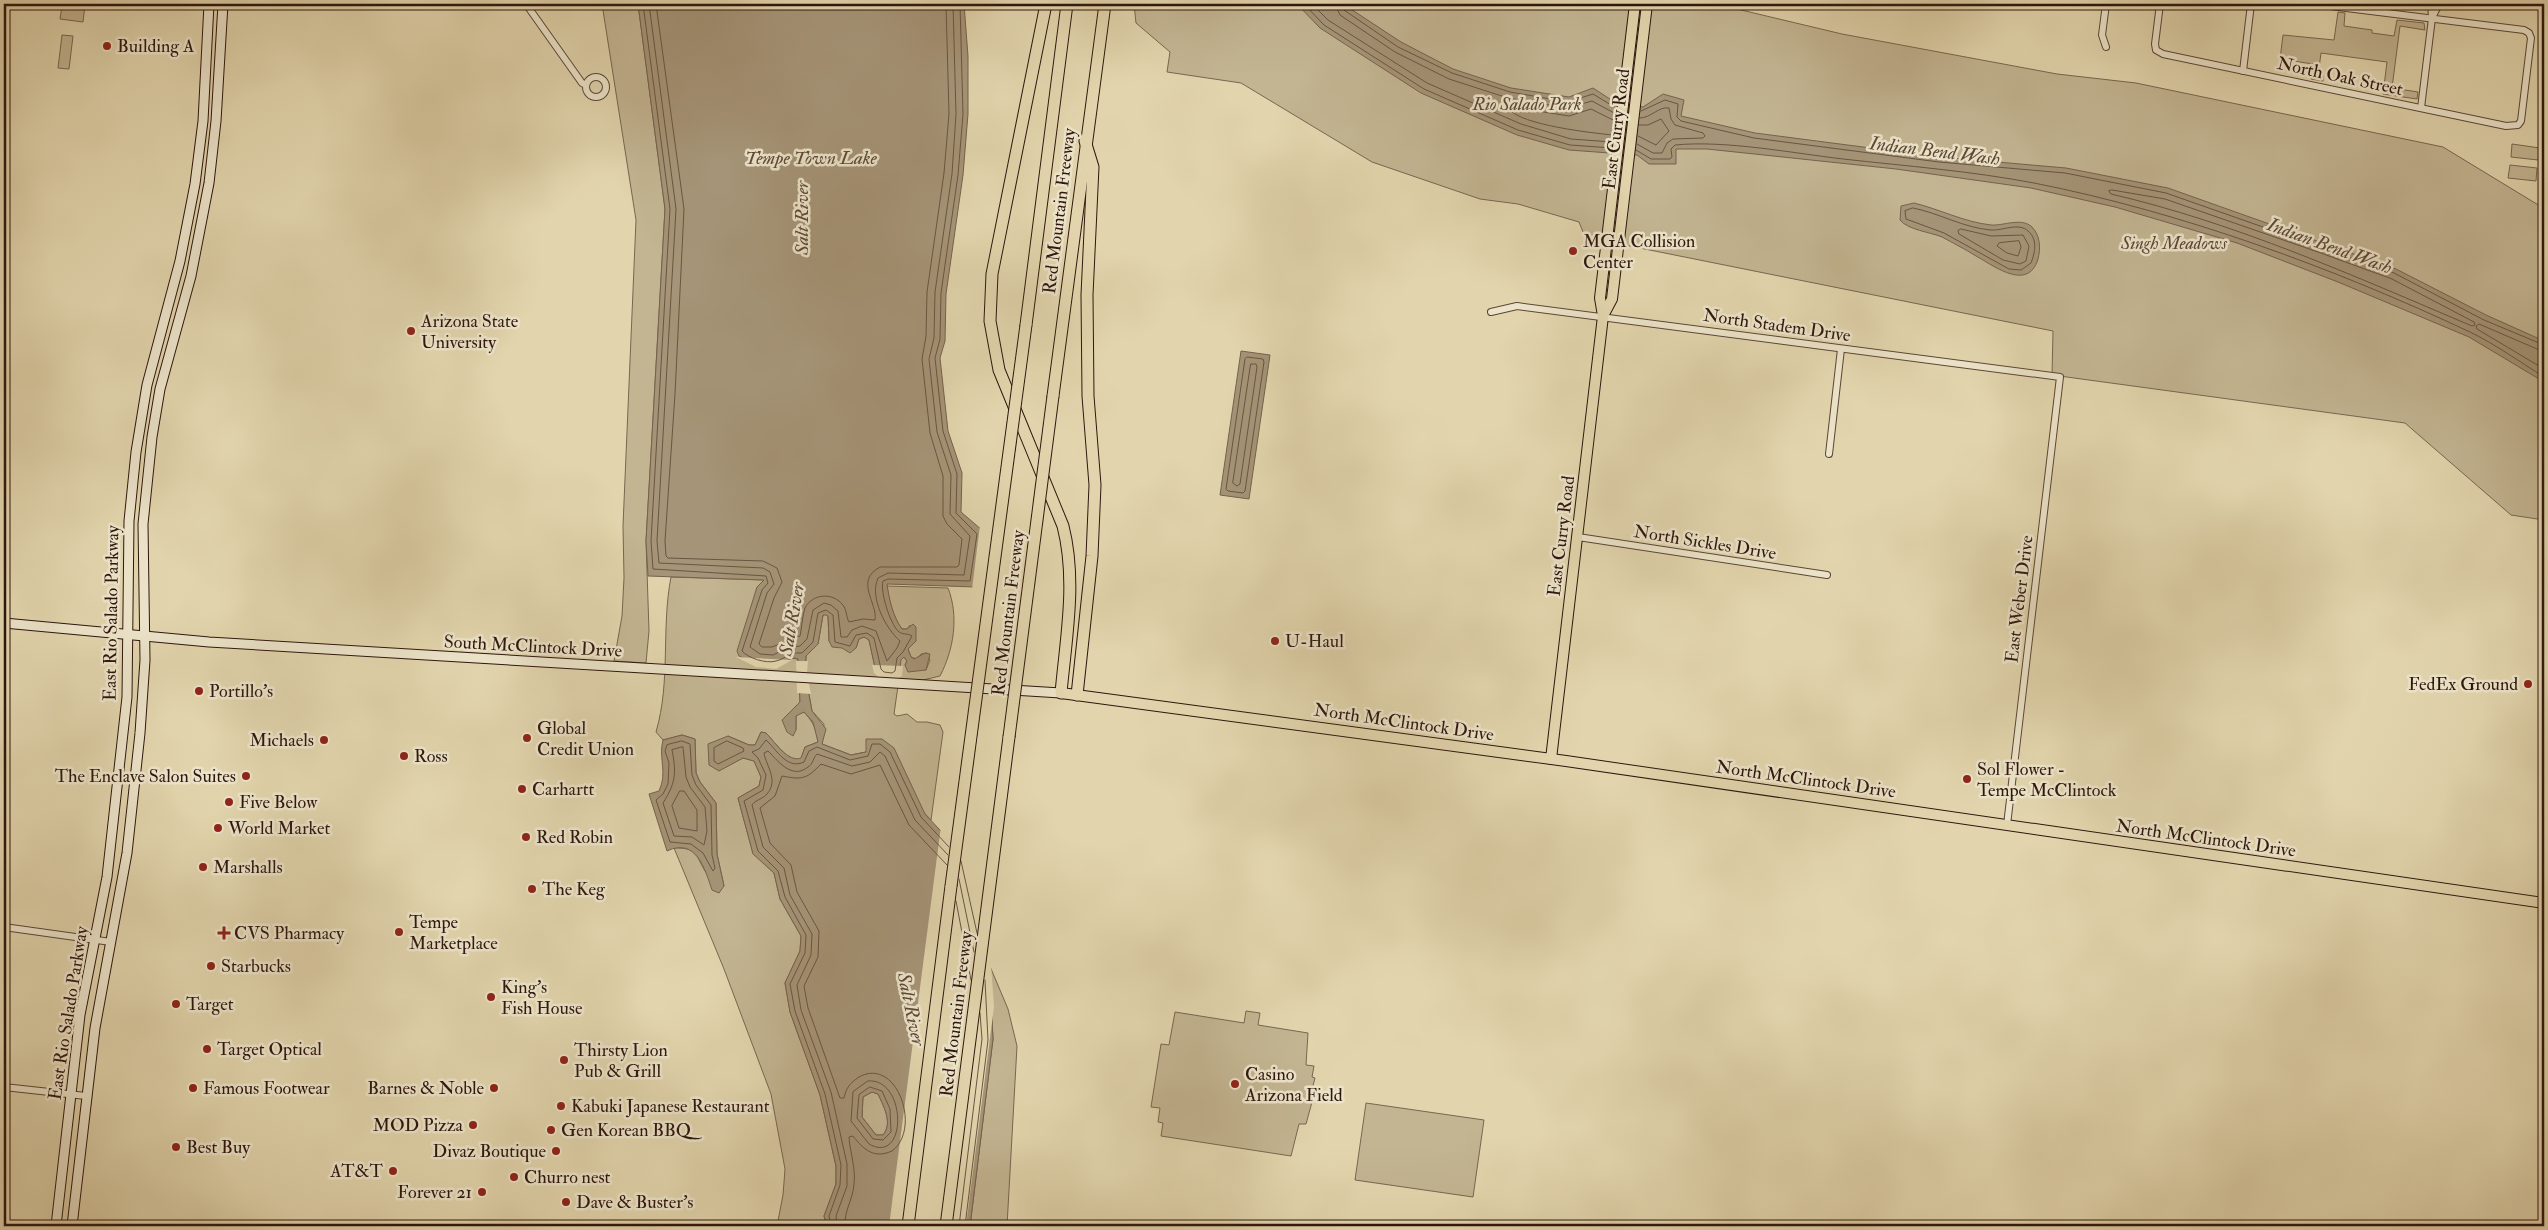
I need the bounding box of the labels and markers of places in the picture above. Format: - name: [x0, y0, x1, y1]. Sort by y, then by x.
- place label: Building A: [117, 35, 195, 58]
- marker: Building A: [101, 40, 113, 52]
- place label: MGA Collision Center: [1583, 230, 1695, 274]
- marker: MGA Collision Center: [1567, 245, 1579, 257]
- place label: Arizona State University: [420, 310, 519, 354]
- marker: Arizona State University: [405, 325, 417, 337]
- place label: U-Haul: [1285, 630, 1344, 653]
- marker: U-Haul: [1269, 635, 1281, 647]
- place label: FedEx Ground: [2408, 673, 2518, 696]
- marker: FedEx Ground: [2522, 678, 2534, 690]
- place label: Portillo's: [209, 680, 273, 703]
- marker: Portillo's: [193, 685, 205, 697]
- place label: Global Credit Union: [537, 717, 634, 761]
- place label: Michaels: [249, 729, 314, 752]
- marker: Global Credit Union: [521, 732, 533, 744]
- marker: Michaels: [318, 734, 330, 746]
- place label: Ross: [414, 745, 448, 768]
- marker: Ross: [398, 750, 410, 762]
- place label: Sol Flower - Tempe McClintock: [1977, 758, 2117, 802]
- place label: The Enclave Salon Suites: [55, 765, 236, 788]
- marker: The Enclave Salon Suites: [240, 770, 252, 782]
- marker: Sol Flower - Tempe McClintock: [1961, 773, 1973, 785]
- place label: Carhartt: [532, 778, 595, 801]
- marker: Carhartt: [516, 783, 528, 795]
- place label: Five Below: [239, 791, 318, 814]
- marker: Five Below: [223, 796, 235, 808]
- place label: World Market: [227, 817, 330, 840]
- marker: World Market: [212, 822, 224, 834]
- place label: Red Robin: [536, 826, 613, 849]
- marker: Red Robin: [520, 831, 532, 843]
- place label: Marshalls: [213, 856, 283, 879]
- marker: Marshalls: [197, 861, 209, 873]
- place label: The Keg: [542, 878, 606, 901]
- marker: The Keg: [526, 883, 538, 895]
- place label: Tempe Marketplace: [409, 911, 498, 955]
- place label: CVS Pharmacy: [234, 922, 345, 945]
- marker: Tempe Marketplace: [393, 926, 405, 938]
- marker: CVS Pharmacy: [218, 927, 230, 939]
- place label: Starbucks: [221, 955, 291, 978]
- marker: Starbucks: [205, 960, 217, 972]
- place label: King's Fish House: [501, 976, 583, 1020]
- marker: King's Fish House: [485, 991, 497, 1003]
- place label: Target: [186, 993, 234, 1016]
- marker: Target: [170, 998, 182, 1010]
- place label: Target Optical: [217, 1038, 322, 1061]
- place label: Thirsty Lion Pub & Grill: [574, 1039, 668, 1083]
- marker: Target Optical: [201, 1043, 213, 1055]
- marker: Thirsty Lion Pub & Grill: [558, 1054, 570, 1066]
- place label: Casino Arizona Field: [1244, 1063, 1343, 1107]
- place label: Famous Footwear: [203, 1077, 330, 1100]
- place label: Barnes & Noble: [367, 1077, 484, 1100]
- marker: Casino Arizona Field: [1229, 1078, 1241, 1090]
- marker: Famous Footwear: [187, 1082, 199, 1094]
- marker: Barnes & Noble: [488, 1082, 500, 1094]
- place label: Kabuki Japanese Restaurant: [571, 1095, 770, 1118]
- marker: Kabuki Japanese Restaurant: [555, 1100, 567, 1112]
- place label: MOD Pizza: [373, 1114, 464, 1137]
- marker: MOD Pizza: [467, 1119, 479, 1131]
- place label: Gen Korean BBQ: [561, 1119, 703, 1142]
- marker: Gen Korean BBQ: [545, 1124, 557, 1136]
- place label: Best Buy: [186, 1136, 251, 1159]
- place label: Divaz Boutique: [433, 1140, 546, 1163]
- marker: Best Buy: [170, 1141, 182, 1153]
- marker: Divaz Boutique: [550, 1145, 562, 1157]
- place label: AT&T: [329, 1160, 384, 1183]
- marker: AT&T: [387, 1165, 399, 1177]
- place label: Churro nest: [524, 1166, 611, 1189]
- marker: Churro nest: [508, 1171, 520, 1183]
- place label: Forever 21: [397, 1181, 472, 1204]
- marker: Forever 21: [476, 1186, 488, 1198]
- place label: Dave & Buster's: [576, 1191, 693, 1214]
- marker: Dave & Buster's: [560, 1196, 572, 1208]

